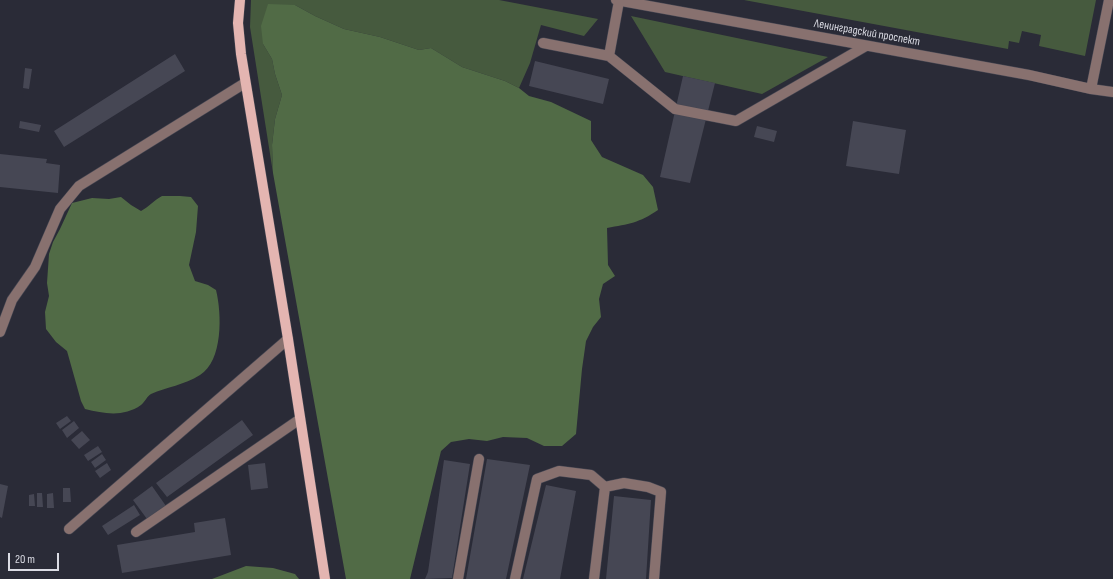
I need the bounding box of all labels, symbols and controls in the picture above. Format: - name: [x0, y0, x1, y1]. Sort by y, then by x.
- street label: Ленинградский проспект: [813, 17, 921, 49]
- scale bar: [10, 545, 61, 571]
- text: 20 m: [15, 552, 35, 567]

